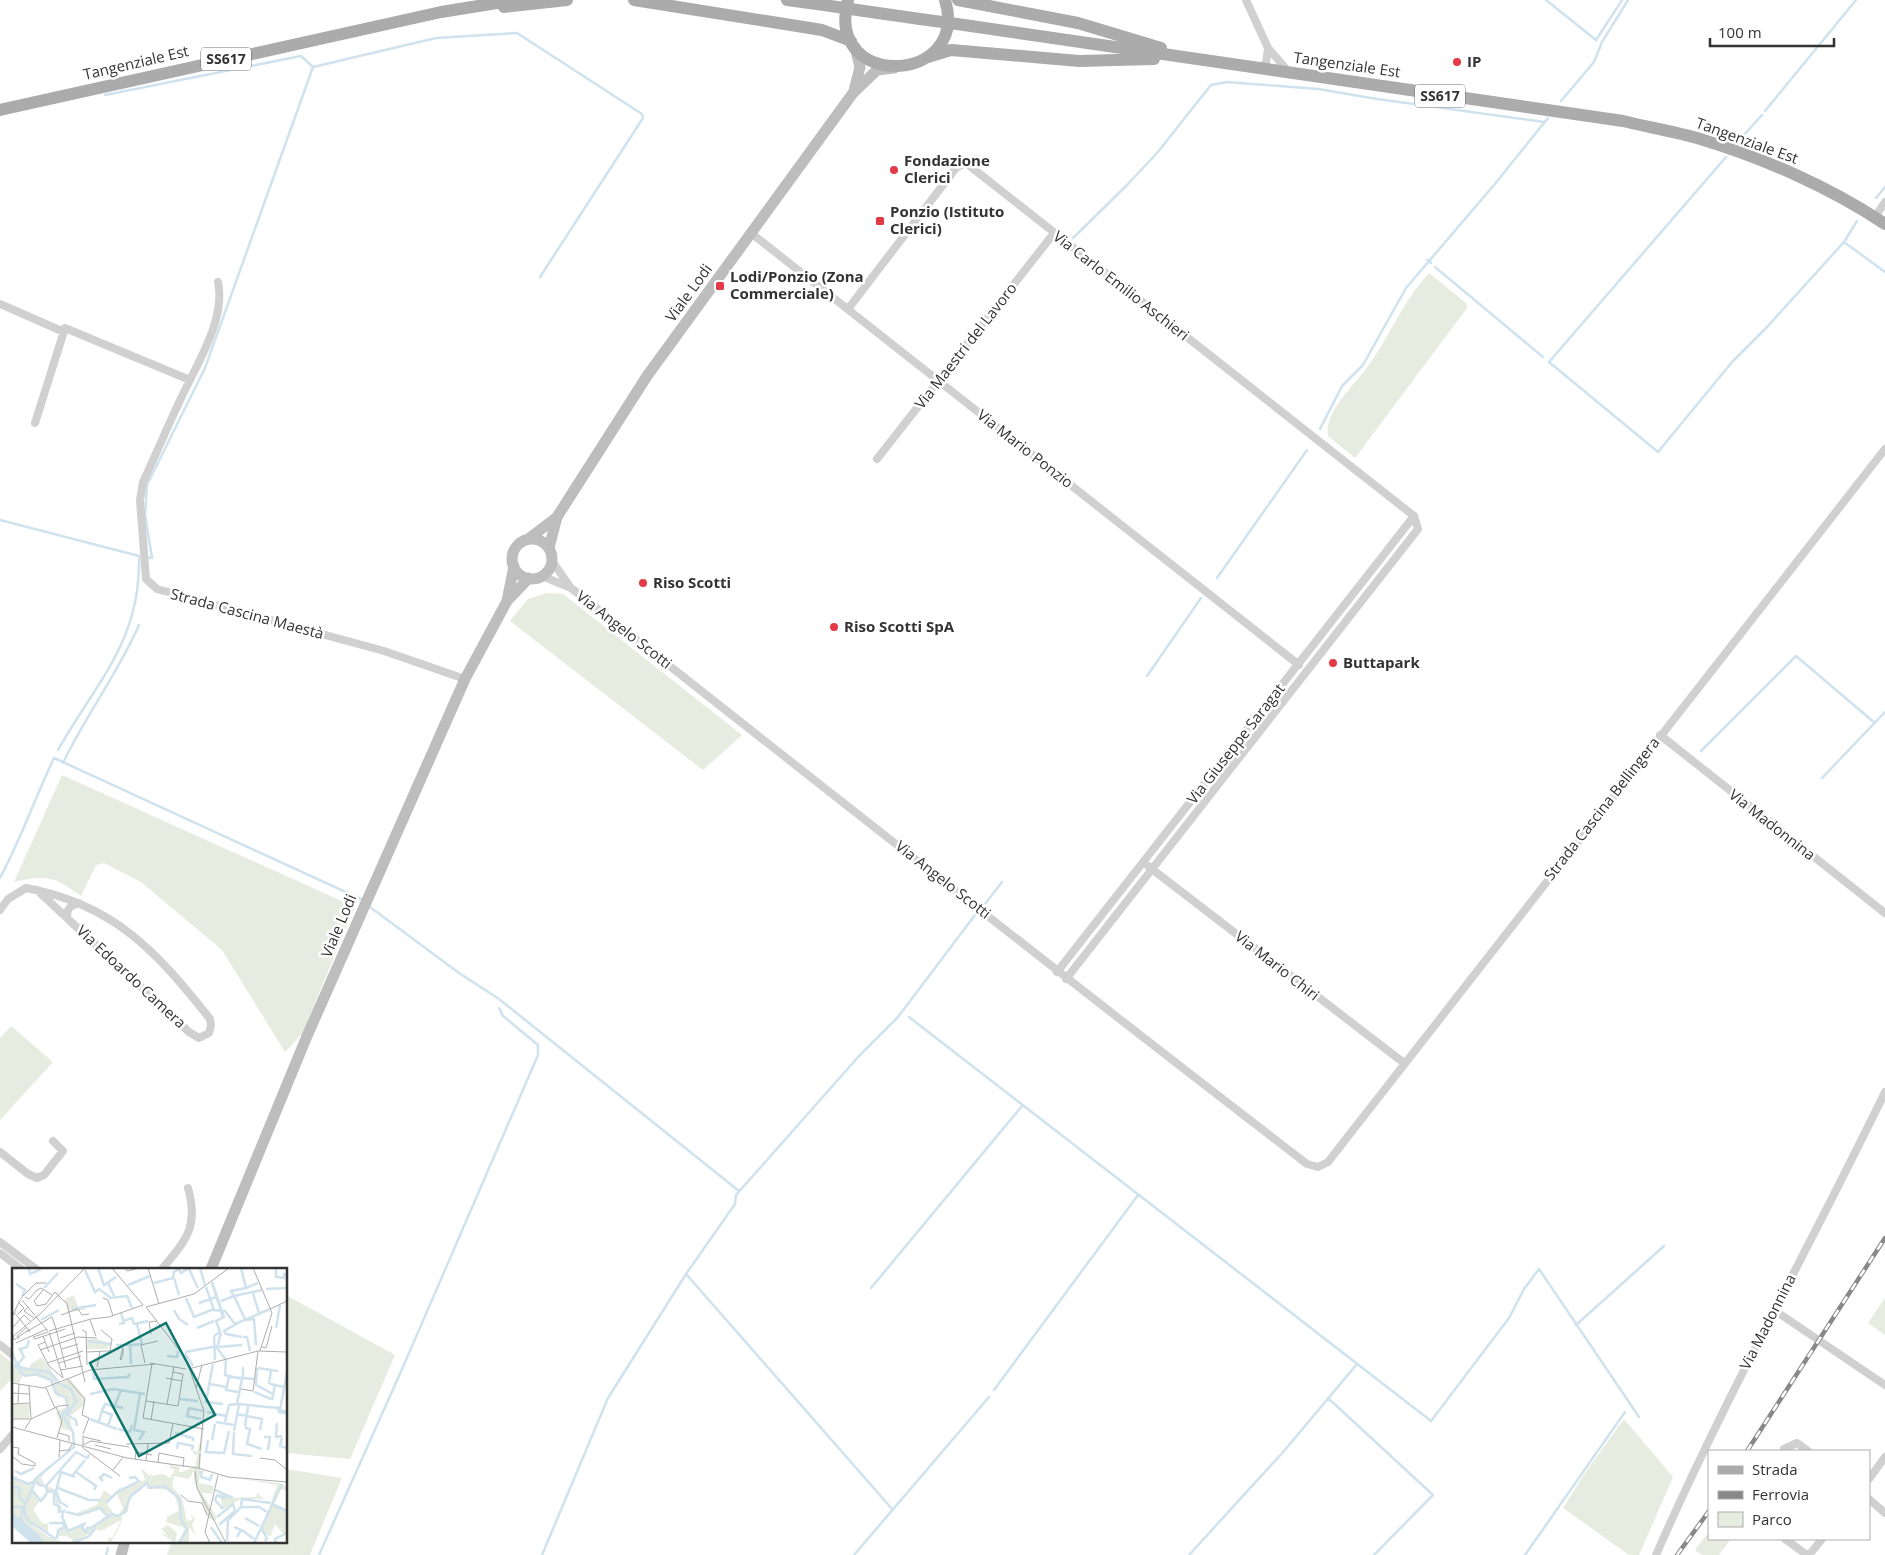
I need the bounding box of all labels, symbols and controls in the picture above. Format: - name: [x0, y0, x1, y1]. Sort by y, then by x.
- scale bar: [1710, 15, 1834, 47]
- text: 100 m: [1718, 22, 1762, 42]
- street label: Tangenziale Est: [81, 40, 190, 84]
- street label: Tangenziale Est: [1292, 47, 1402, 81]
- road number: SS617: [201, 48, 251, 70]
- place label: IP: [1467, 51, 1481, 71]
- marker: IP: [1451, 56, 1463, 68]
- road number: SS617: [1415, 84, 1465, 108]
- street label: Tangenziale Est: [1693, 112, 1801, 168]
- place label: Fondazione Clerici: [904, 150, 990, 187]
- marker: Fondazione Clerici: [888, 164, 900, 176]
- place label: Ponzio (Istituto Clerici): [890, 201, 1004, 238]
- marker: Ponzio (Istituto Clerici): [874, 215, 886, 227]
- street label: Via Carlo Emilio Aschieri: [1050, 226, 1194, 345]
- street label: Viale Lodi: [660, 259, 716, 325]
- place label: Lodi/Ponzio (Zona Commerciale): [730, 266, 864, 303]
- street label: Via Maestri del Lavoro: [910, 278, 1021, 412]
- marker: Lodi/Ponzio (Zona Commerciale): [714, 280, 726, 292]
- street label: Via Mario Ponzio: [973, 404, 1078, 492]
- place label: Riso Scotti: [653, 572, 731, 592]
- marker: Riso Scotti: [637, 577, 649, 589]
- street label: Strada Cascina Maestà: [168, 583, 326, 643]
- street label: Via Angelo Scotti: [573, 586, 676, 673]
- place label: Riso Scotti SpA: [844, 616, 955, 636]
- marker: Riso Scotti SpA: [828, 621, 840, 633]
- place label: Buttapark: [1343, 652, 1420, 672]
- marker: Buttapark: [1327, 657, 1339, 669]
- street label: Via Giuseppe Saragat: [1182, 679, 1289, 808]
- street label: Strada Cascina Bellingera: [1539, 733, 1663, 884]
- street label: Via Madonnina: [1725, 784, 1820, 864]
- street label: Via Angelo Scotti: [892, 836, 995, 923]
- street label: Viale Lodi: [316, 891, 360, 960]
- street label: Via Edoardo Camera: [73, 920, 191, 1032]
- street label: Via Mario Chiri: [1231, 926, 1324, 1004]
- inset map: [12, 1268, 288, 1542]
- street label: Via Madonnina: [1734, 1270, 1800, 1373]
- legend: [1708, 1450, 1870, 1540]
- text: Strada: [1752, 1459, 1798, 1479]
- text: Ferrovia: [1752, 1484, 1809, 1504]
- text: Parco: [1752, 1509, 1792, 1529]

